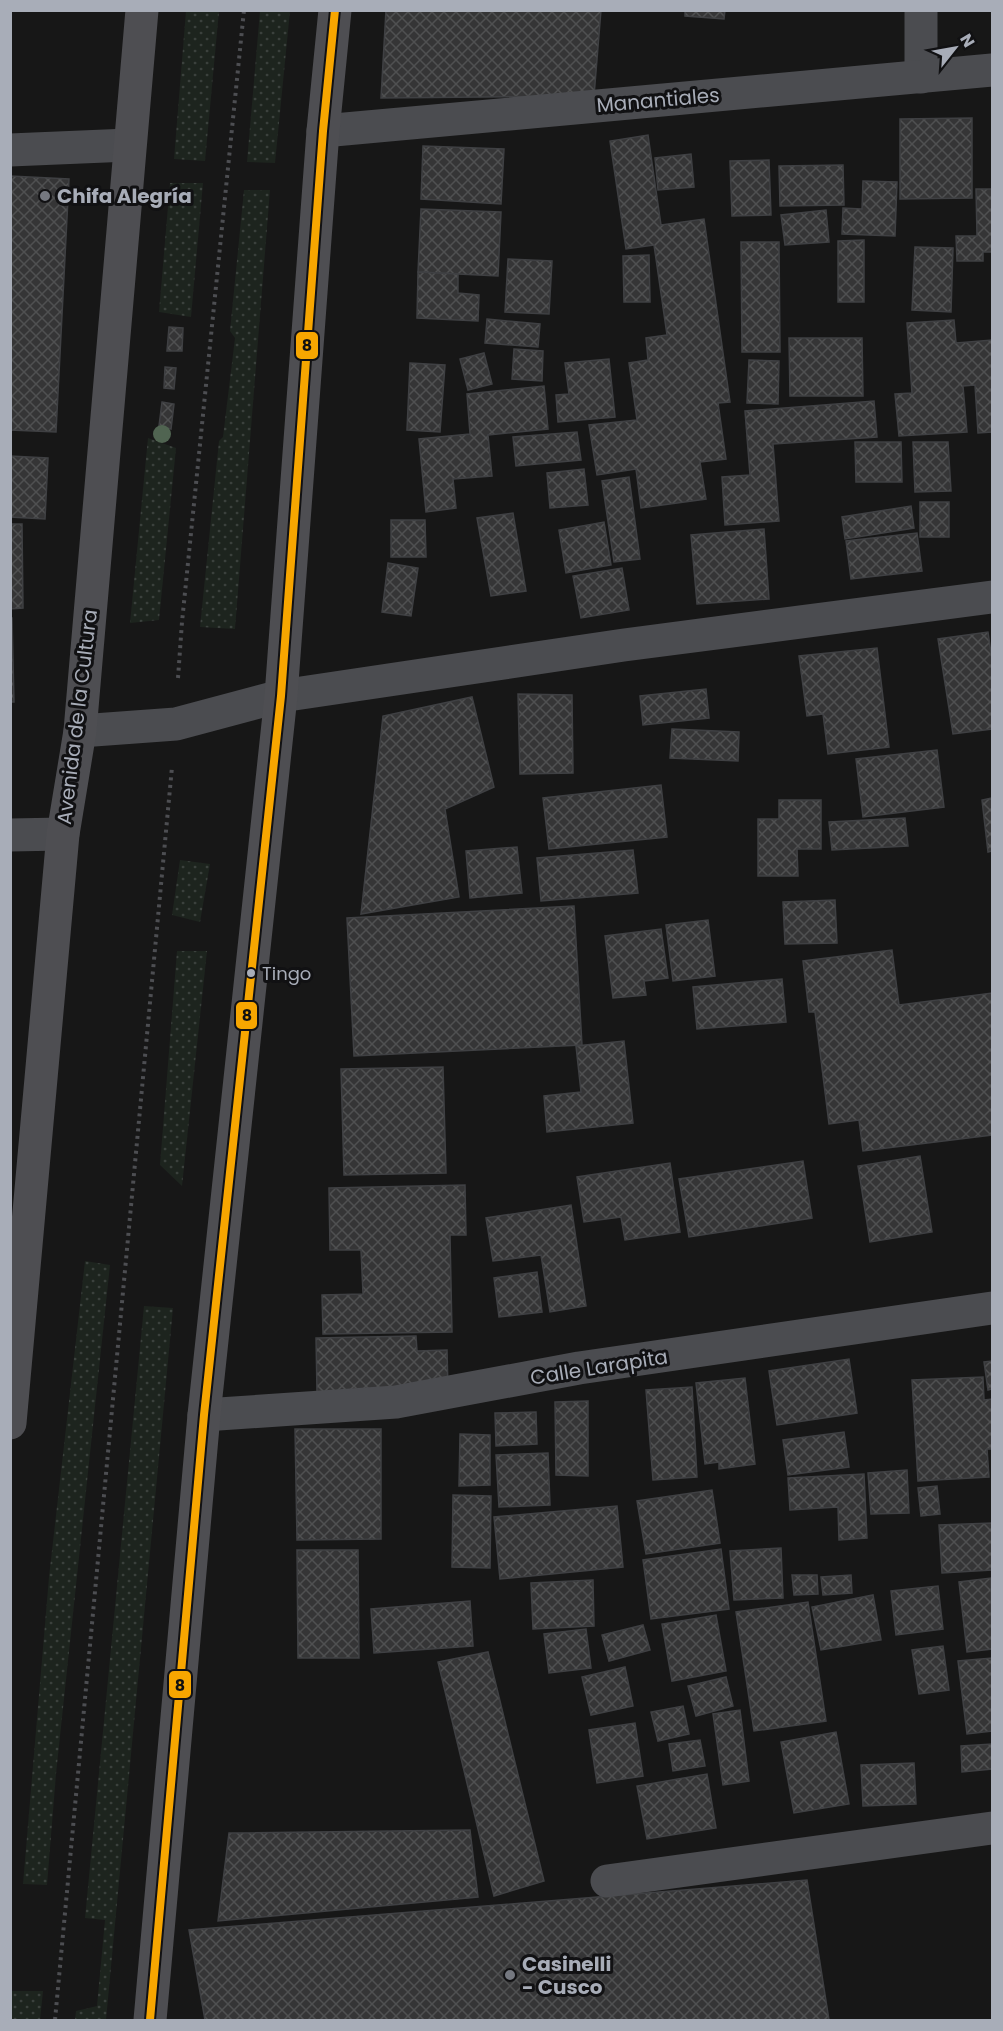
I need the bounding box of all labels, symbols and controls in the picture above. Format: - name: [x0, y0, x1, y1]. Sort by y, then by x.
- north arrow: [925, 18, 985, 78]
- text: N: [954, 29, 980, 52]
- street label: Manantiales: [595, 81, 721, 119]
- place label: Chifa Alegría: [57, 182, 192, 210]
- marker: Chifa Alegría: [38, 189, 52, 203]
- line badge: 8: [295, 331, 319, 360]
- text: 8: [302, 334, 312, 357]
- street label: Avenida de la Cultura: [50, 608, 104, 826]
- place label: Tingo: [262, 961, 311, 986]
- marker: Tingo: [245, 967, 257, 979]
- line badge: 8: [235, 1001, 258, 1030]
- text: 8: [242, 1004, 252, 1027]
- street label: Calle Larapita: [528, 1342, 670, 1392]
- line badge: 8: [168, 1670, 192, 1699]
- text: 8: [175, 1674, 185, 1697]
- place label: Casinelli - Cusco: [522, 1950, 611, 2001]
- marker: Casinelli - Cusco: [503, 1968, 517, 1982]

